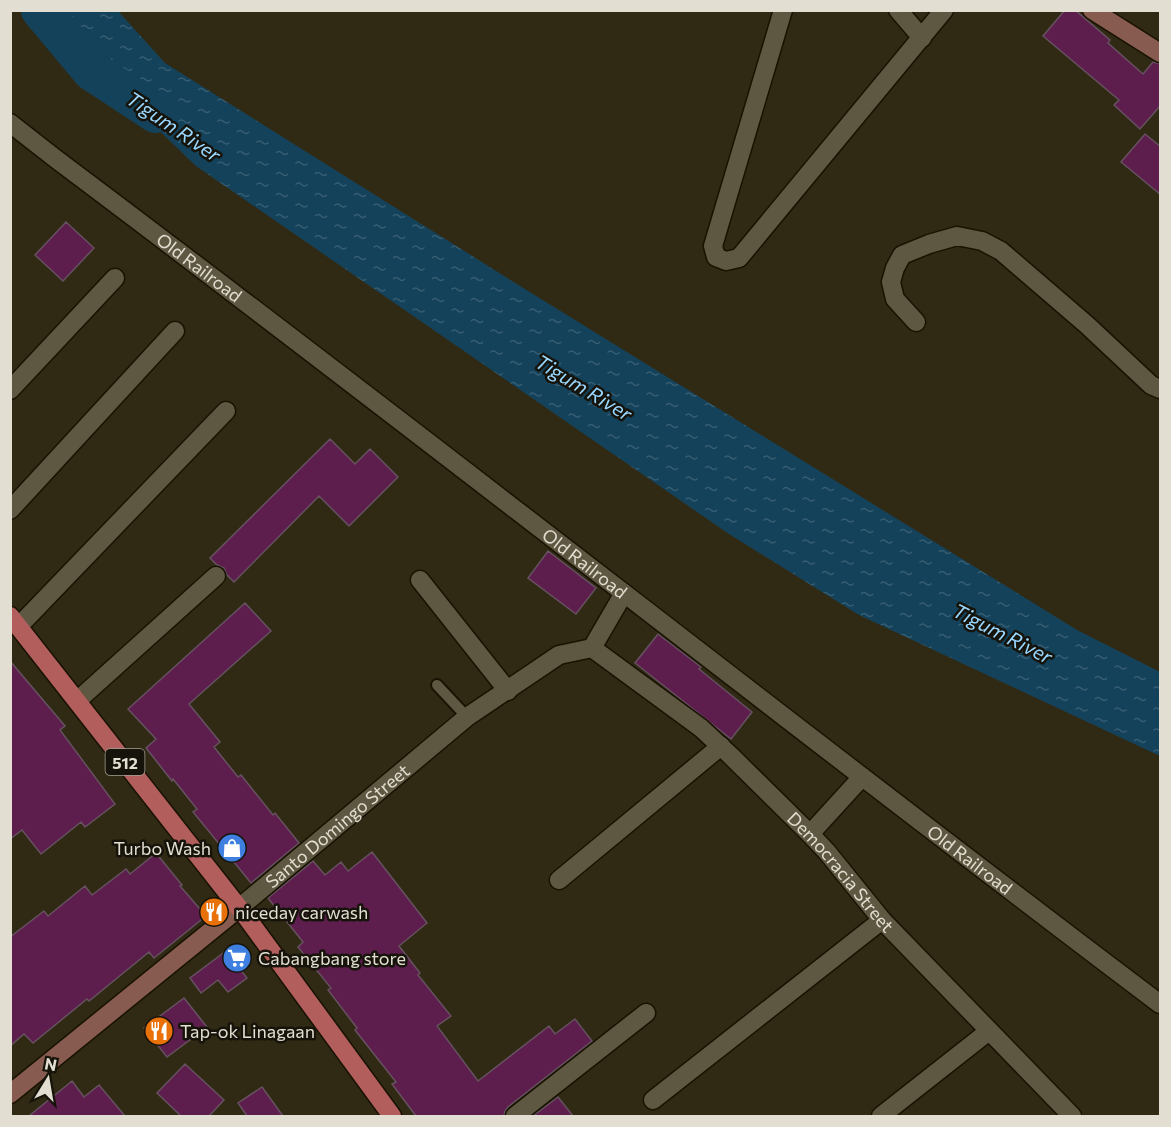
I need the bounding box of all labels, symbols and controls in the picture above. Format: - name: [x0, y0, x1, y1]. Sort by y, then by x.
- water label: Tigum River: [122, 86, 226, 167]
- street label: Old Railroad: [152, 228, 246, 307]
- water label: Tigum River: [531, 349, 638, 426]
- street label: Old Railroad: [538, 523, 632, 603]
- water label: Tigum River: [949, 598, 1058, 669]
- road number: 512: [106, 749, 144, 775]
- street label: Santo Domingo Street: [261, 759, 414, 892]
- street label: Democracia Street: [783, 807, 899, 937]
- street label: Old Railroad: [923, 820, 1017, 899]
- shop icon: Turbo Wash: [216, 832, 248, 864]
- place label: Turbo Wash: [114, 837, 211, 859]
- restaurant icon: niceday carwash: [198, 896, 230, 928]
- place label: niceday carwash: [235, 901, 368, 923]
- supermarket icon: Cabangbang store: [221, 942, 253, 974]
- place label: Cabangbang store: [258, 947, 406, 969]
- restaurant icon: Tap-ok Linagaan: [143, 1015, 175, 1047]
- place label: Tap-ok Linagaan: [180, 1020, 315, 1042]
- north arrow: [18, 1049, 78, 1109]
- text: N: [43, 1053, 59, 1074]

